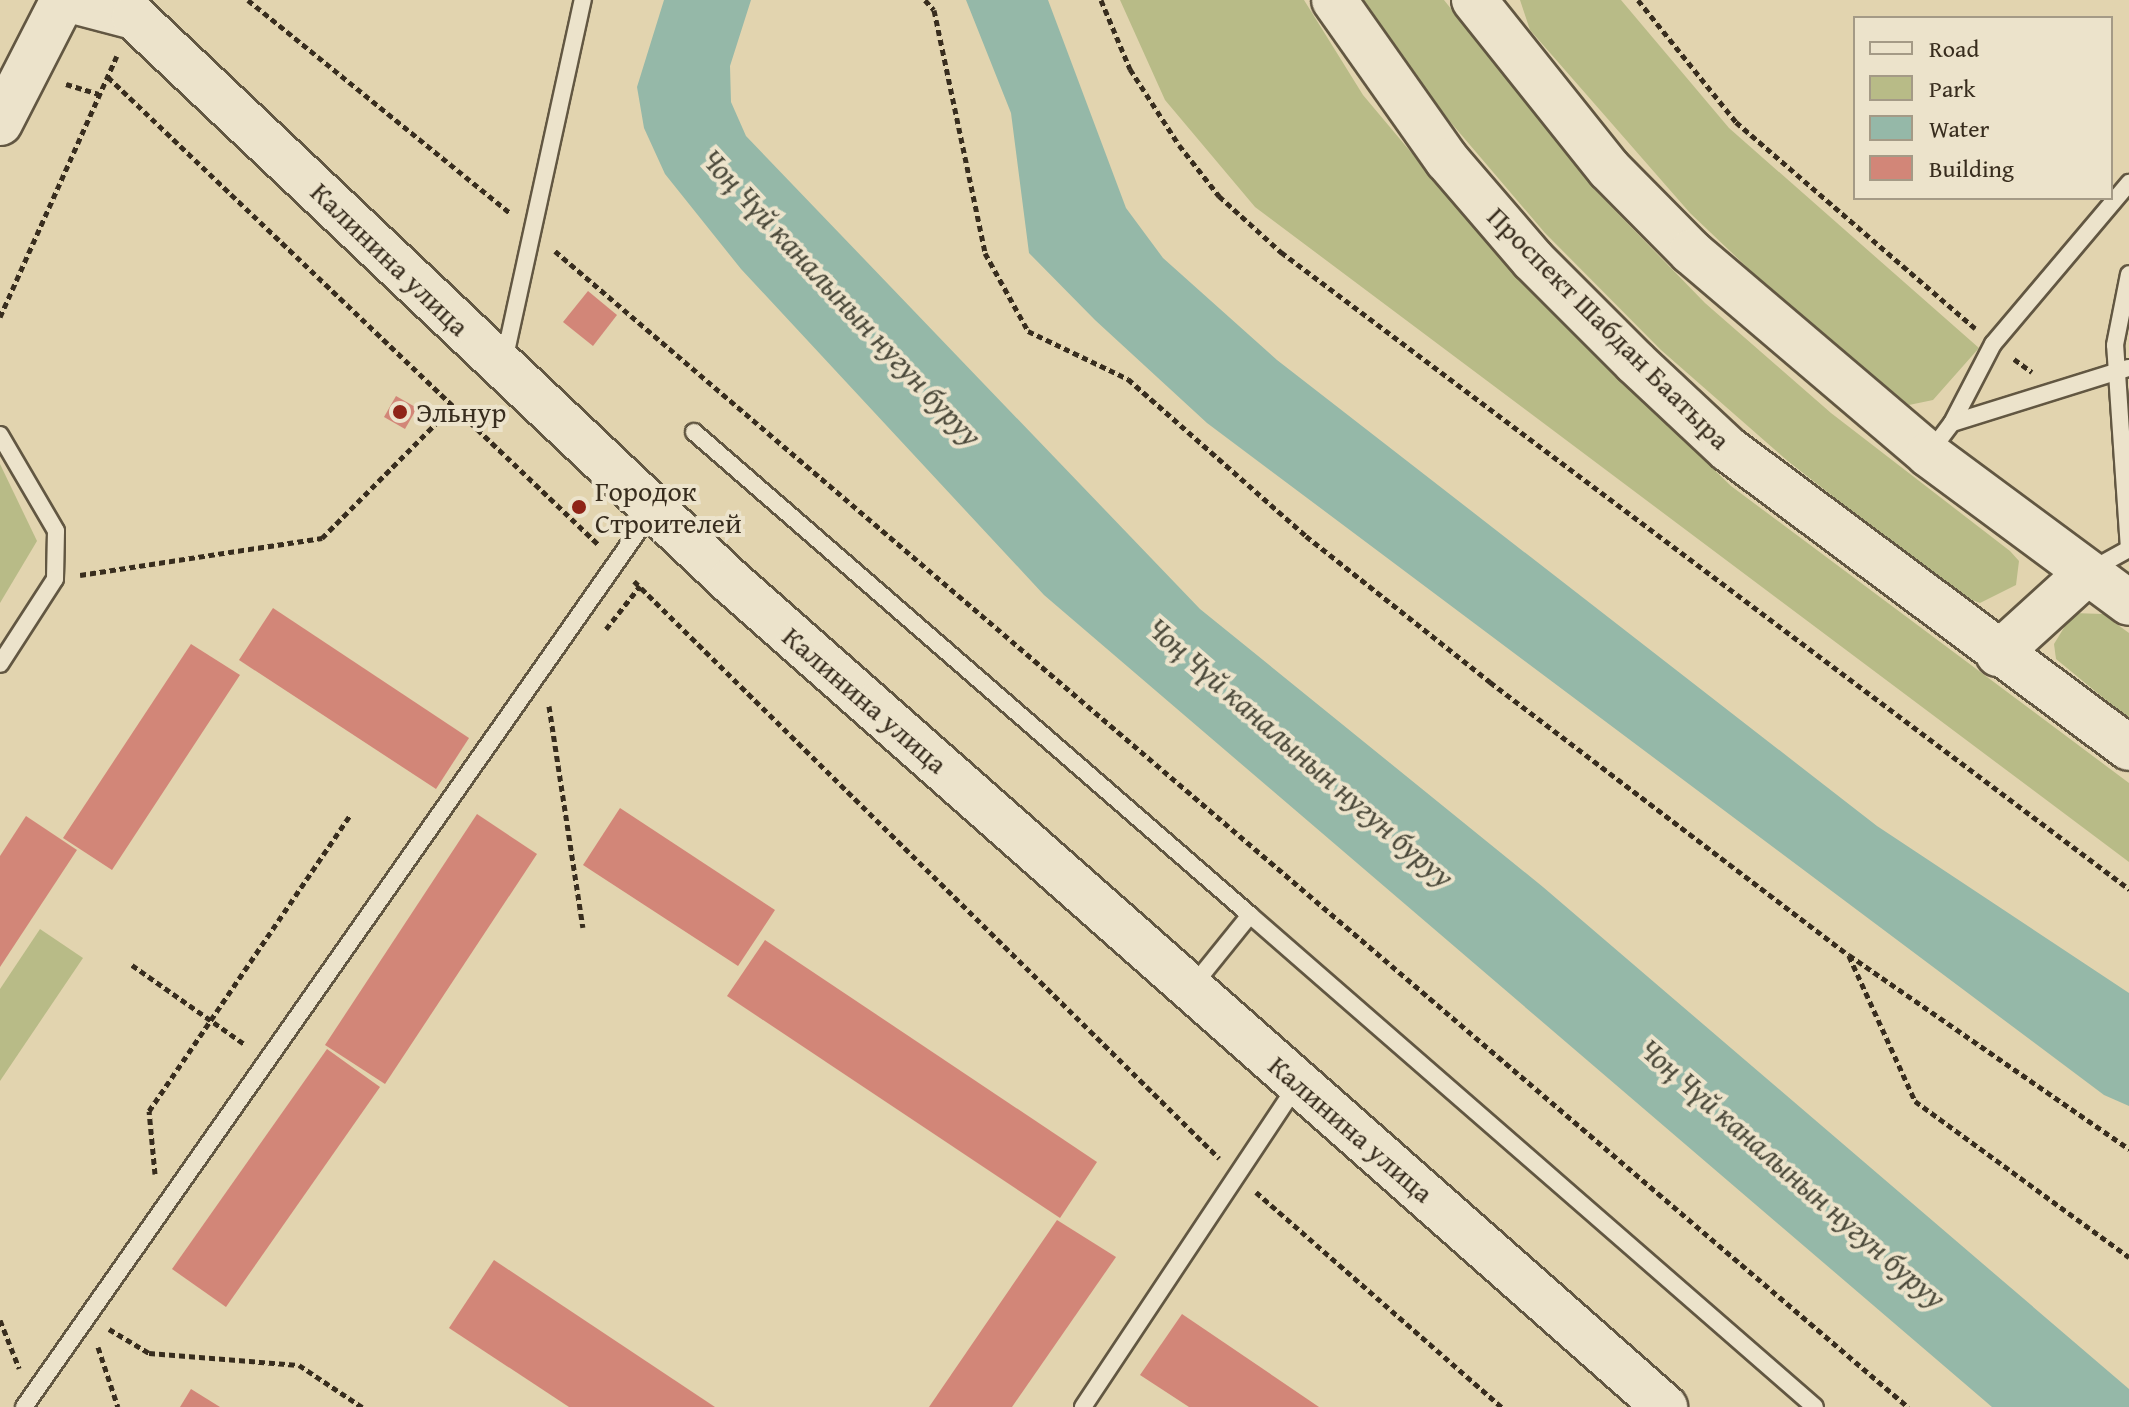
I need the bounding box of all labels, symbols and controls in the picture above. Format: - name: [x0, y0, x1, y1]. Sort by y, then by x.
- legend: [1853, 16, 2113, 200]
- text: Road: [1929, 31, 1979, 66]
- text: Park: [1929, 71, 1975, 106]
- text: Water: [1929, 111, 1989, 146]
- water label: Чоң Чүй каналынын нугун буруу: [695, 141, 989, 453]
- text: Building: [1929, 151, 2014, 186]
- street label: Калинина улица: [304, 175, 476, 343]
- street label: Проспект Шабдан Баатыра: [1481, 200, 1737, 456]
- place label: Эльнур: [416, 395, 506, 429]
- marker: Эльнур: [391, 403, 409, 421]
- place label: Городок Строителей: [595, 474, 742, 540]
- marker: Городок Строителей: [570, 498, 588, 516]
- water label: Чоң Чүй каналынын нугун буруу: [1141, 609, 1461, 895]
- street label: Калинина улица: [776, 619, 954, 781]
- water label: Чоң Чүй каналынын нугун буруу: [1633, 1030, 1953, 1316]
- street label: Калинина улица: [1262, 1048, 1440, 1210]

